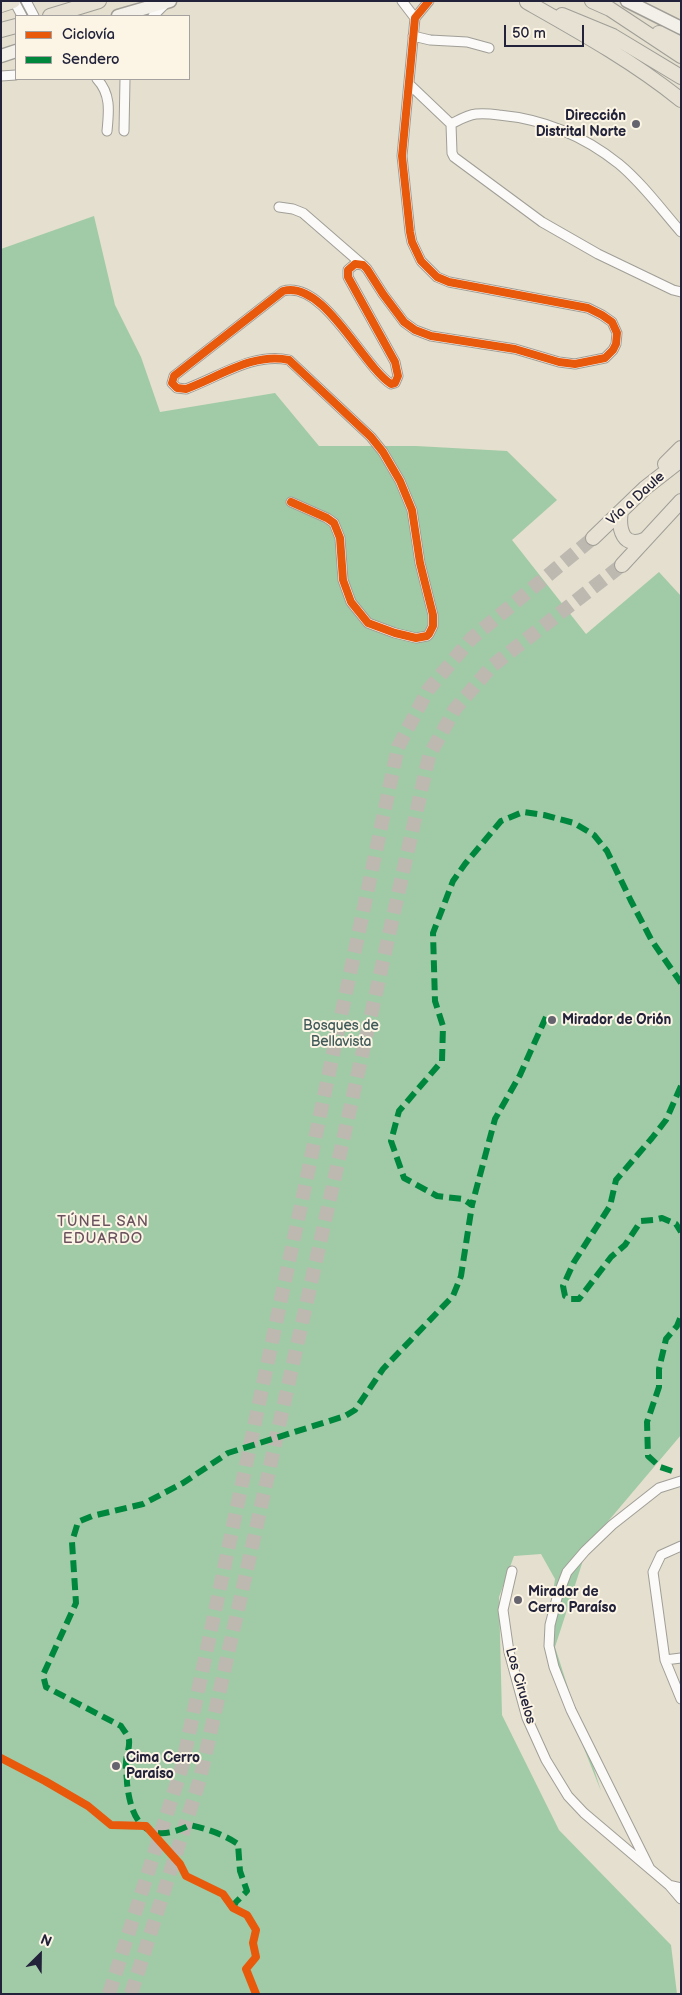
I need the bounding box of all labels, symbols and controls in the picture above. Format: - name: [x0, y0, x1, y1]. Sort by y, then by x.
- legend: [15, 15, 190, 80]
- scale bar: [507, 15, 587, 47]
- text: 50 m: [512, 24, 546, 43]
- text: Ciclovía: [62, 25, 115, 44]
- text: Sendero: [62, 50, 120, 69]
- place label: Dirección Distrital Norte: [536, 108, 626, 140]
- marker: Dirección Distrital Norte: [630, 118, 642, 130]
- street label: Vía a Daule: [603, 469, 669, 529]
- place label: Mirador de Orión: [562, 1012, 671, 1028]
- marker: Mirador de Orión: [546, 1014, 558, 1026]
- park label: Bosques de Bellavista: [303, 1018, 379, 1050]
- district label: TÚNEL SAN EDUARDO: [56, 1213, 150, 1248]
- place label: Mirador de Cerro Paraíso: [528, 1584, 616, 1616]
- marker: Mirador de Cerro Paraíso: [512, 1594, 524, 1606]
- street label: Los Ciruelos: [501, 1646, 539, 1726]
- place label: Cima Cerro Paraíso: [126, 1750, 200, 1782]
- marker: Cima Cerro Paraíso: [110, 1760, 122, 1772]
- north arrow: [15, 1930, 65, 1980]
- text: N: [38, 1931, 54, 1951]

